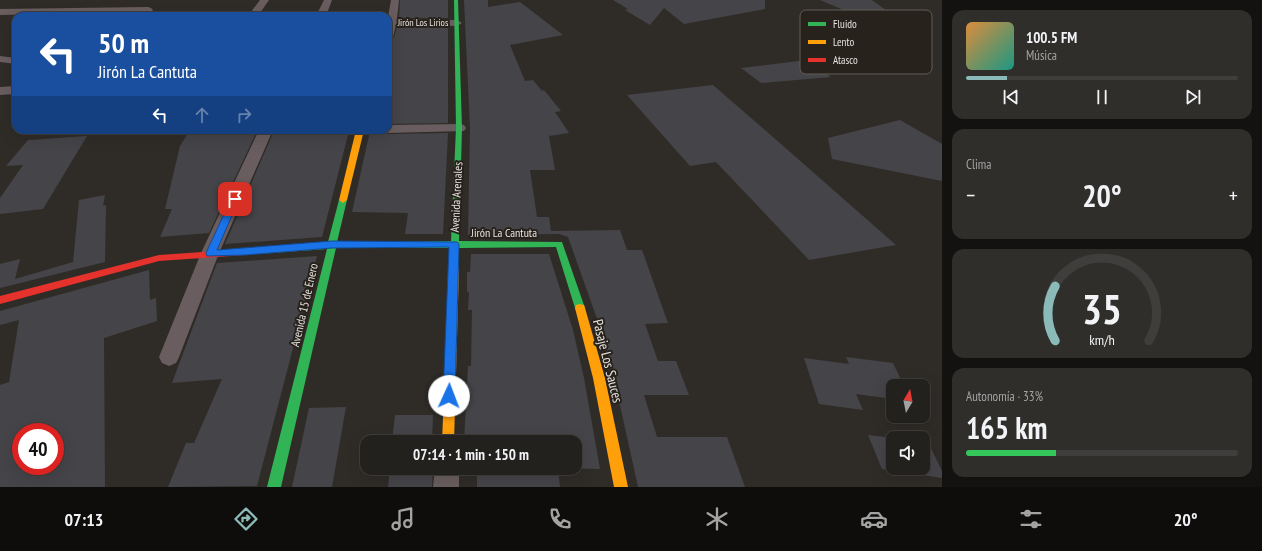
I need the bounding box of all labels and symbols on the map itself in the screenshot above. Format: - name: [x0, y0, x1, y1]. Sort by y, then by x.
- legend: [800, 10, 932, 74]
- street label: Jirón Los Lirios: [397, 16, 449, 29]
- text: Fluido: [833, 17, 857, 31]
- text: Lento: [833, 35, 854, 49]
- text: Atasco: [833, 53, 858, 67]
- street label: Avenida Arenales: [447, 161, 465, 233]
- pin: [218, 182, 252, 216]
- street label: Jirón La Cantuta: [470, 225, 537, 240]
- street label: Avenida 15 de Enero: [287, 262, 321, 348]
- street label: Pasaje Los Sauces: [589, 317, 627, 405]
- position arrow: [428, 375, 470, 417]
- north arrow: [886, 379, 930, 423]
- speed limit sign: 40: [12, 423, 64, 475]

